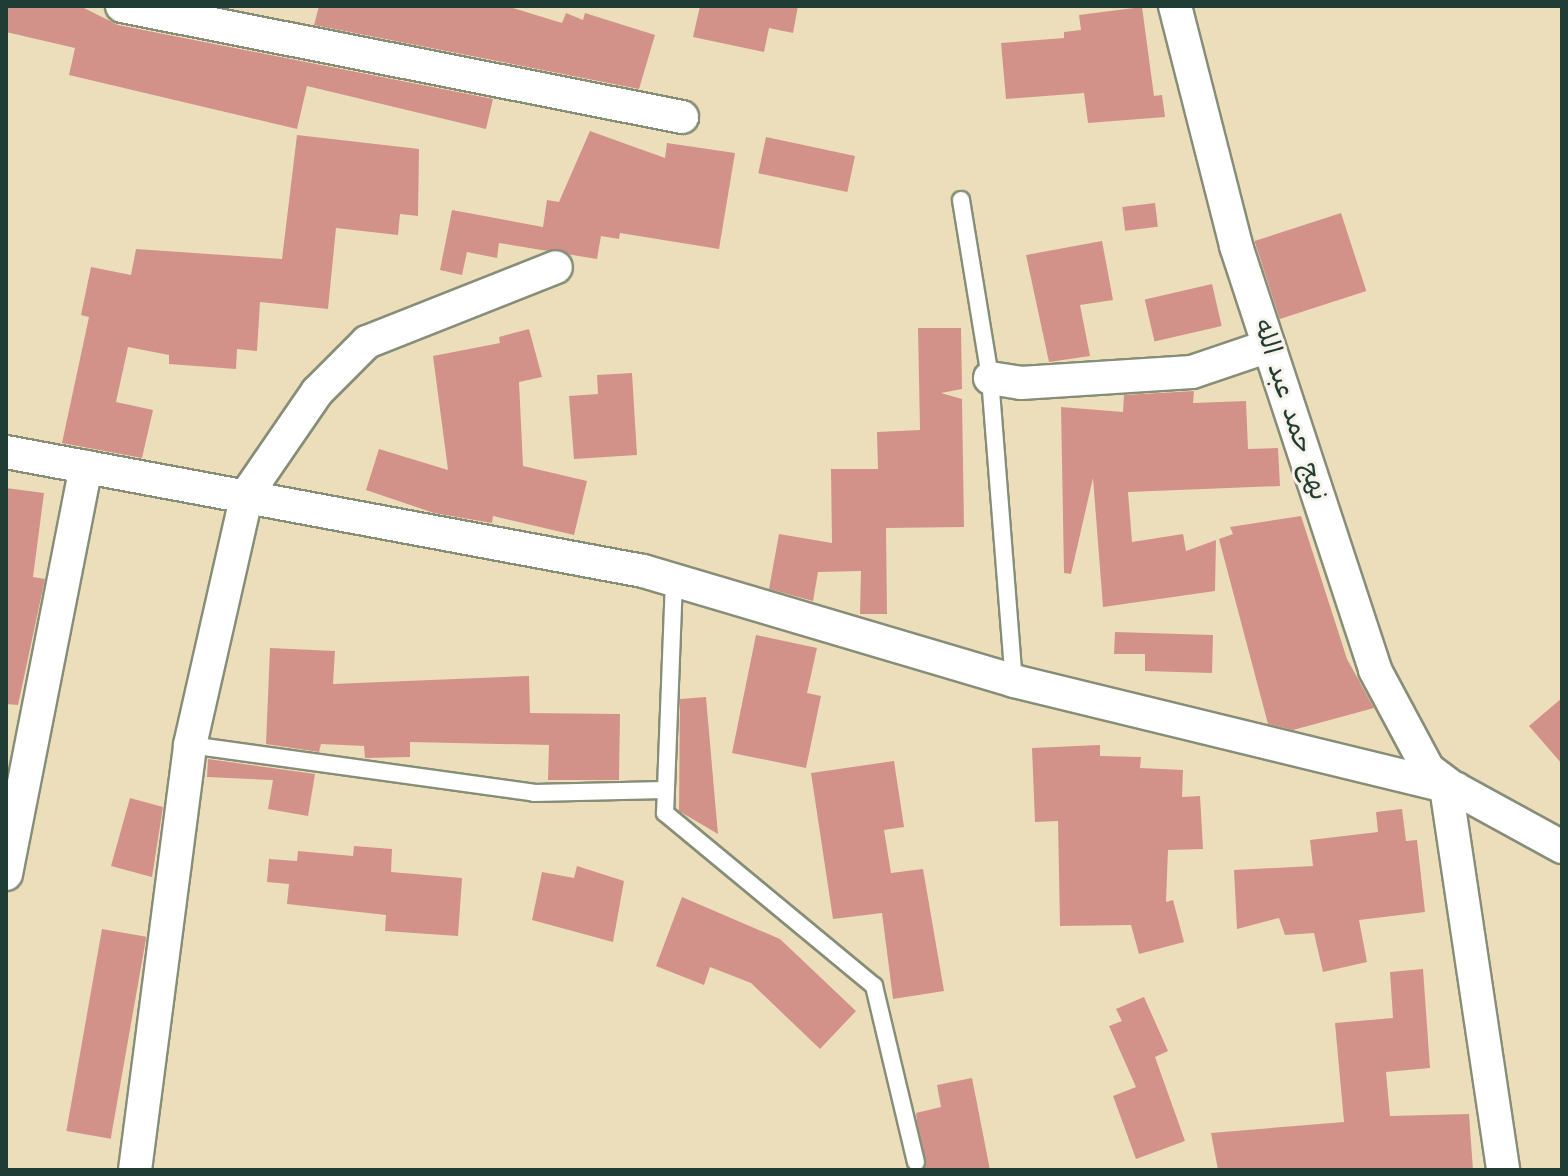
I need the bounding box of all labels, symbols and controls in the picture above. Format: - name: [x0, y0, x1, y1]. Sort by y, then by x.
- street label: نهج حمد عبد الله: [1246, 315, 1334, 505]

